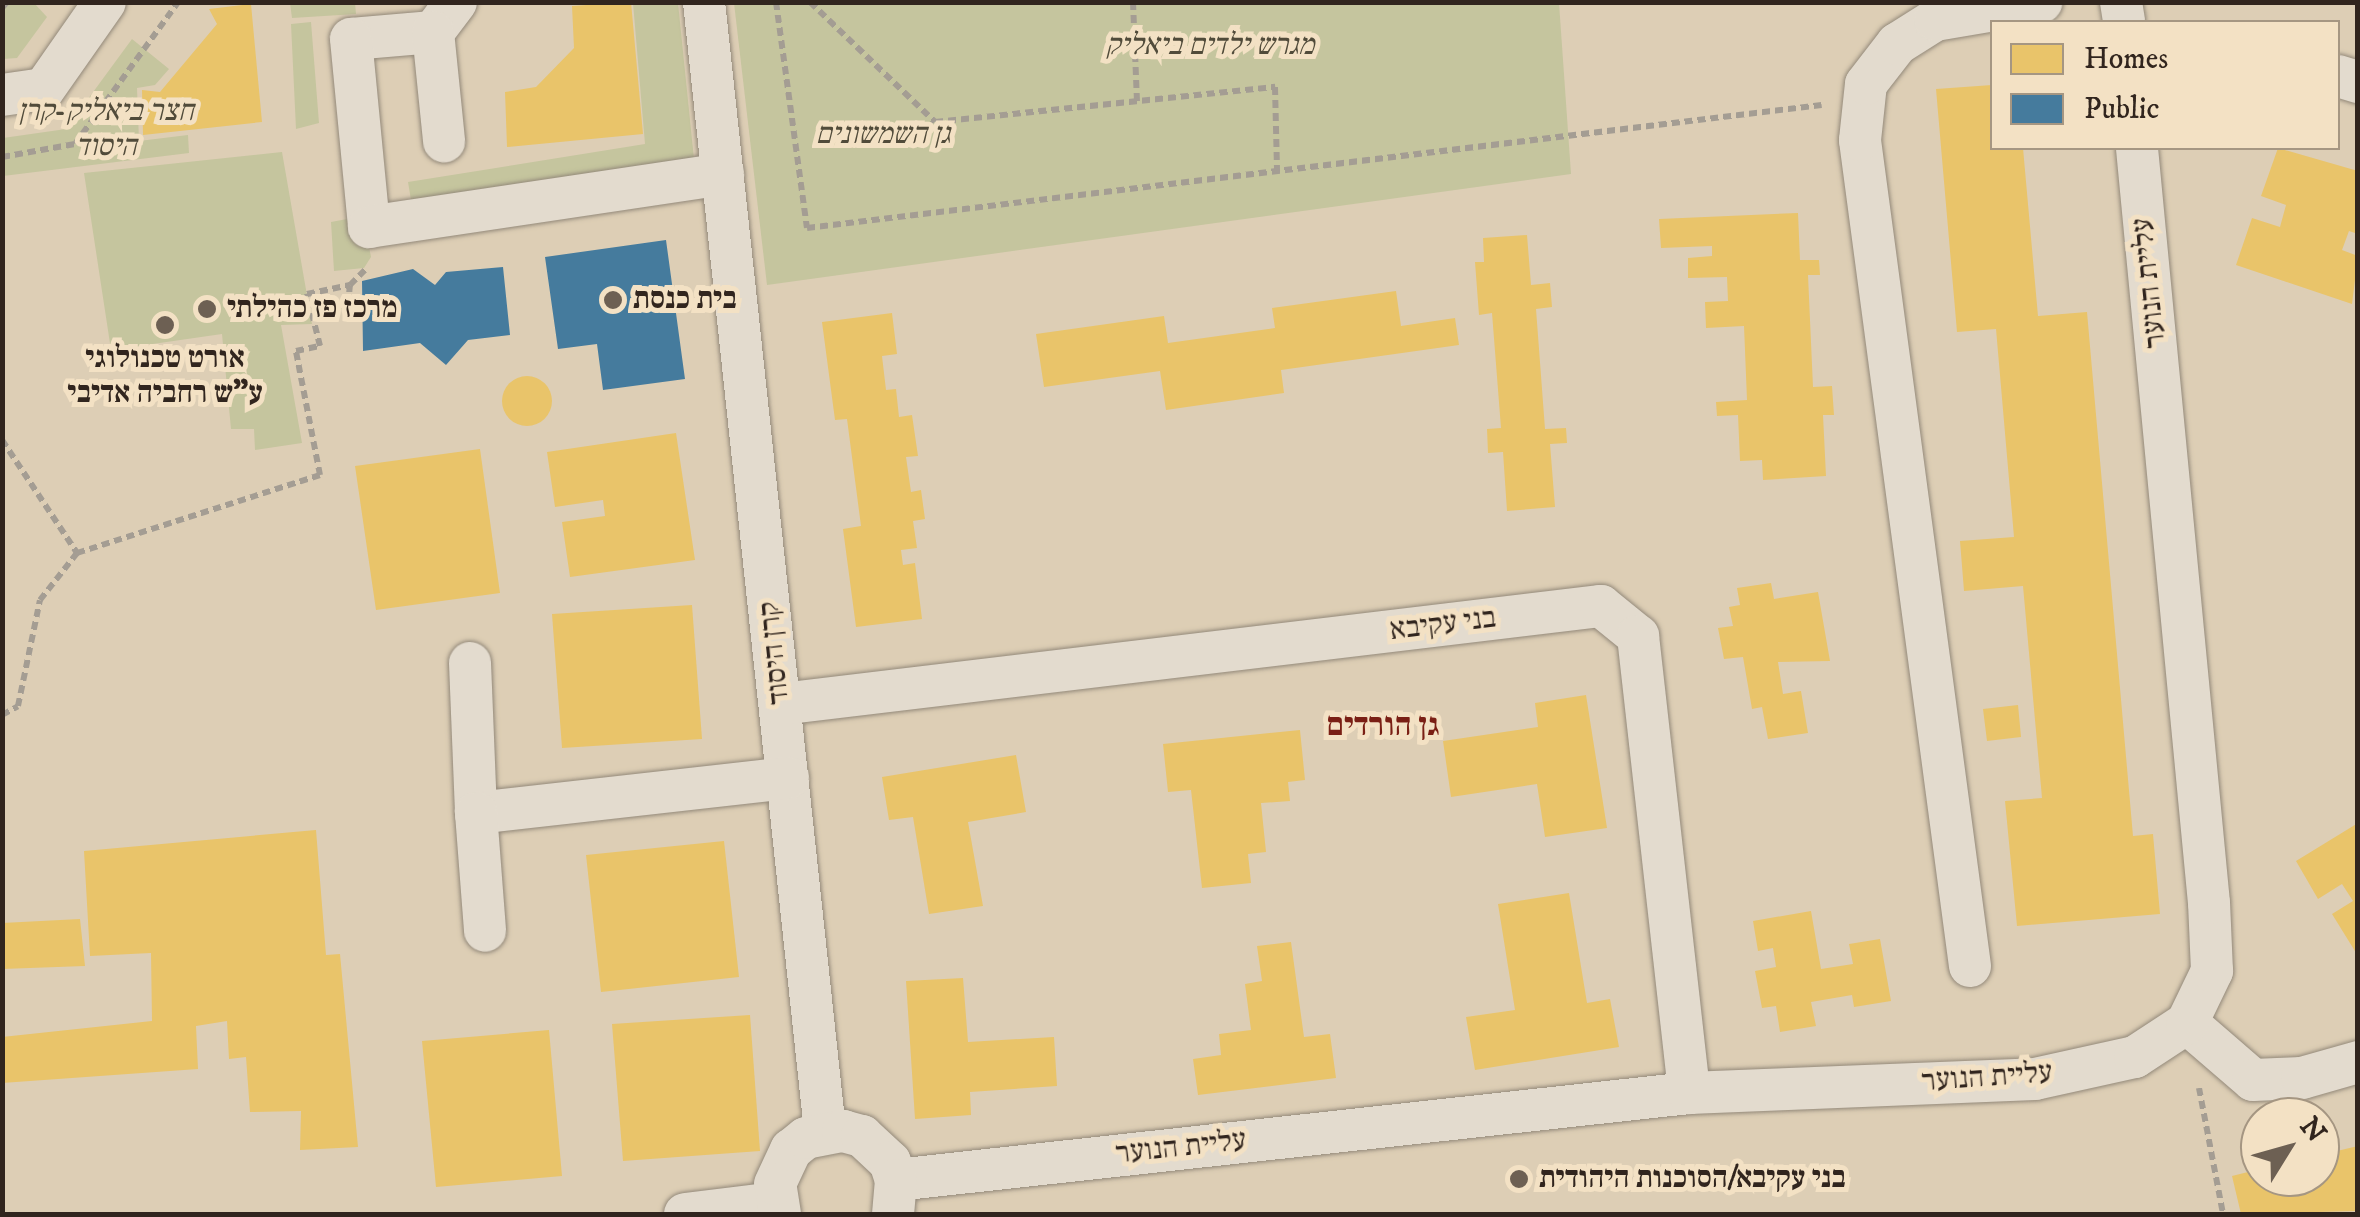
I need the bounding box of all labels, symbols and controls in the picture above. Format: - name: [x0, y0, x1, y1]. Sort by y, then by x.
- legend: [1990, 20, 2340, 150]
- park label: מגרש ילדים ביאליק: [1106, 28, 1314, 64]
- text: Homes: [2084, 41, 2168, 78]
- text: Public: [2084, 91, 2159, 128]
- park label: חצר ביאליק-קרן היסוד: [18, 94, 194, 164]
- park label: גן השמשונים: [815, 117, 951, 153]
- street label: עליית הנוער: [2125, 216, 2175, 350]
- place label: בית כנסת: [633, 282, 737, 318]
- marker: בית כנסת: [602, 289, 624, 311]
- place label: מרכז פז כהילתי: [227, 291, 398, 327]
- marker: מרכז פז כהילתי: [196, 298, 218, 320]
- marker: אורט טכנולוגי ע"ש רחביה אדיבי: [154, 314, 176, 336]
- place label: אורט טכנולוגי ע"ש רחביה אדיבי: [67, 341, 263, 412]
- street label: קרן היסוד: [752, 600, 798, 706]
- street label: בני עקיבא: [1388, 601, 1498, 649]
- district label: גן הורדים: [1327, 707, 1439, 745]
- street label: עליית הנוער: [1920, 1055, 2054, 1101]
- north arrow: [2240, 1097, 2340, 1197]
- text: N: [2292, 1110, 2334, 1150]
- street label: עליית הנוער: [1114, 1123, 1248, 1173]
- place label: בני עקיבא/הסוכנות היהודית: [1539, 1161, 1846, 1197]
- marker: בני עקיבא/הסוכנות היהודית: [1508, 1168, 1530, 1190]

